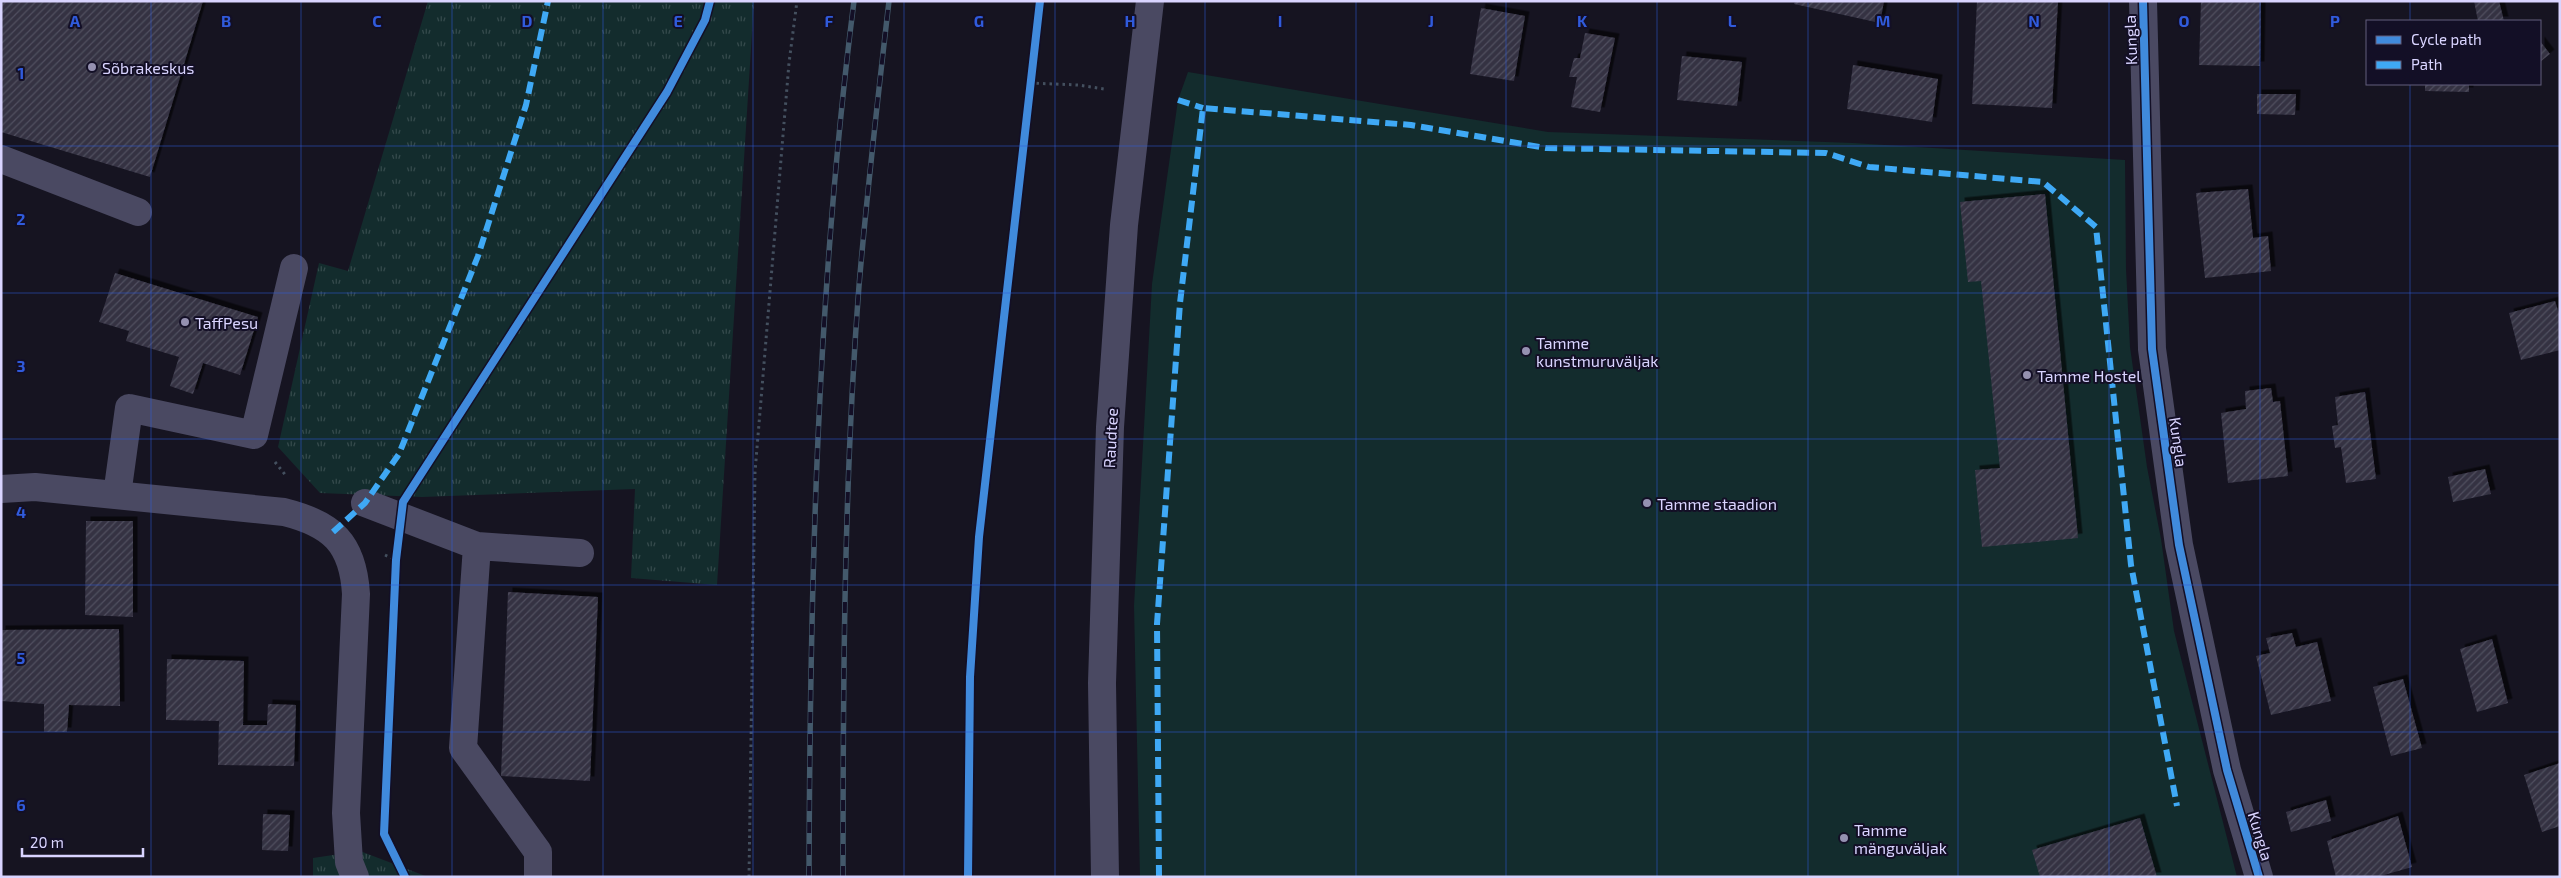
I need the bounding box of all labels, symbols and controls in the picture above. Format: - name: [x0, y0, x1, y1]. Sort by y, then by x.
- text: A: [70, 11, 81, 30]
- text: B: [221, 11, 231, 30]
- text: C: [372, 11, 382, 30]
- text: D: [522, 11, 533, 30]
- text: E: [673, 11, 683, 30]
- text: F: [825, 11, 834, 30]
- text: G: [974, 11, 984, 30]
- text: H: [1124, 11, 1136, 30]
- text: I: [1278, 11, 1282, 30]
- text: J: [1428, 11, 1434, 30]
- text: K: [1577, 11, 1588, 30]
- text: L: [1728, 11, 1737, 30]
- text: M: [1876, 11, 1890, 30]
- text: N: [2028, 11, 2040, 30]
- text: O: [2178, 11, 2190, 30]
- text: P: [2330, 11, 2340, 30]
- street label: Kungla: [2120, 15, 2140, 65]
- legend: [2366, 20, 2541, 85]
- text: Cycle path: [2411, 30, 2482, 48]
- text: Path: [2411, 55, 2442, 73]
- place label: Sõbrakeskus: [102, 58, 194, 77]
- marker: Sõbrakeskus: [86, 61, 98, 73]
- text: 1: [18, 63, 24, 82]
- text: 2: [16, 209, 26, 228]
- place label: TaffPesu: [195, 313, 258, 332]
- marker: TaffPesu: [179, 316, 191, 328]
- place label: Tamme kunstmuruväljak: [1536, 333, 1658, 371]
- marker: Tamme kunstmuruväljak: [1520, 345, 1532, 357]
- text: 3: [16, 356, 26, 375]
- place label: Tamme Hostel: [2037, 366, 2141, 385]
- marker: Tamme Hostel: [2021, 369, 2033, 381]
- street label: Raudtee: [1099, 407, 1121, 469]
- street label: Kungla: [2166, 416, 2192, 468]
- place label: Tamme staadion: [1657, 494, 1777, 513]
- marker: Tamme staadion: [1641, 497, 1653, 509]
- text: 4: [16, 502, 26, 521]
- text: 5: [17, 648, 26, 667]
- text: 6: [16, 795, 26, 814]
- street label: Kungla: [2245, 809, 2277, 863]
- place label: Tamme mänguväljak: [1854, 820, 1947, 858]
- scale bar: [22, 826, 144, 858]
- marker: Tamme mänguväljak: [1838, 832, 1850, 844]
- text: 20 m: [30, 833, 64, 851]

